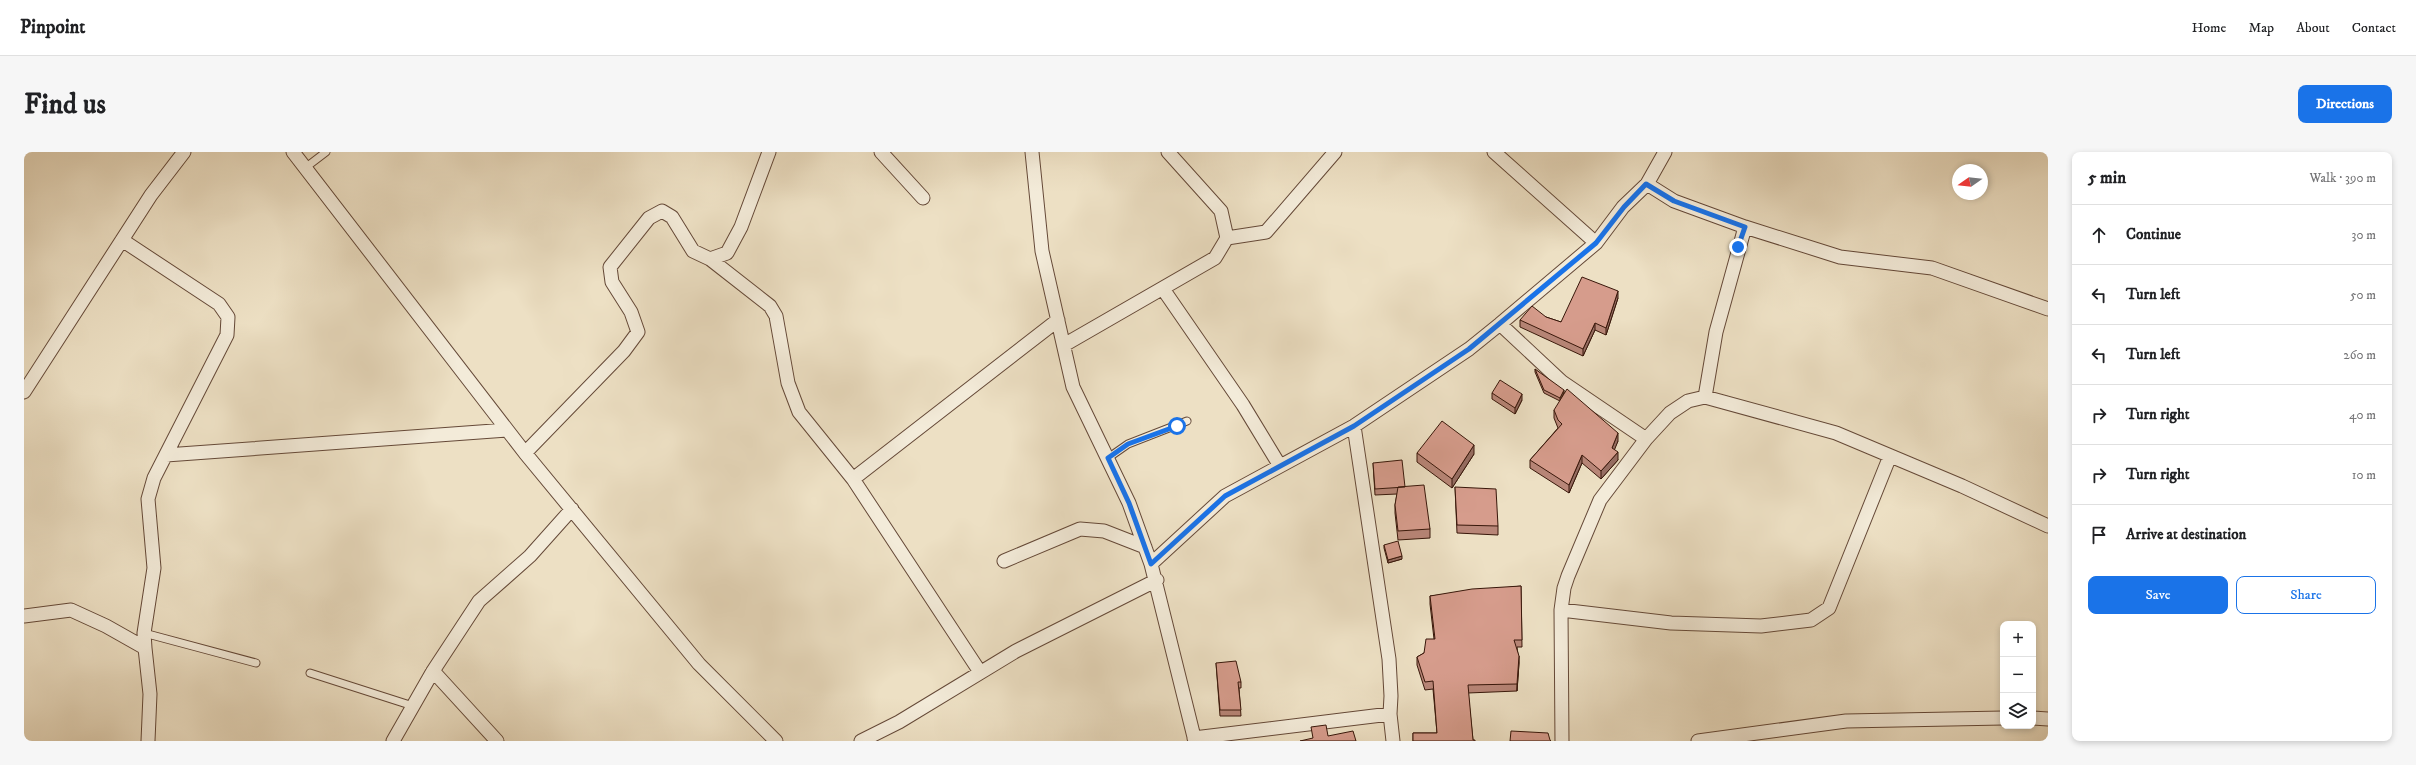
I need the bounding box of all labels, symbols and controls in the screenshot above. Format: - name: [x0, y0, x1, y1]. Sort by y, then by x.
- text: Pinpoint: [20, 16, 85, 39]
- text: Home: [2192, 19, 2226, 37]
- text: Map: [2248, 19, 2274, 37]
- text: About: [2296, 19, 2330, 37]
- text: Contact: [2352, 19, 2396, 37]
- button: Directions: [2298, 85, 2392, 123]
- text: Find us: [24, 87, 106, 122]
- north arrow: [1952, 164, 1988, 200]
- text: 5 min: [2088, 167, 2126, 189]
- text: Walk · 390 m: [2309, 170, 2376, 186]
- icon: ahead: [2088, 224, 2110, 246]
- text: Continue: [2126, 225, 2181, 244]
- text: 30 m: [2352, 227, 2376, 243]
- route end: [1729, 238, 1747, 256]
- icon: left: [2088, 284, 2110, 306]
- text: Turn left: [2126, 285, 2180, 304]
- text: 50 m: [2350, 287, 2376, 303]
- icon: left: [2088, 344, 2110, 366]
- text: Turn left: [2126, 345, 2180, 364]
- text: 260 m: [2343, 347, 2376, 363]
- icon: right: [2088, 404, 2110, 426]
- text: Turn right: [2126, 405, 2189, 424]
- text: 40 m: [2349, 407, 2376, 423]
- route start: [1168, 417, 1186, 435]
- icon: right: [2088, 464, 2110, 486]
- text: Turn right: [2126, 465, 2189, 484]
- text: 10 m: [2352, 467, 2376, 483]
- icon: arrive: [2088, 524, 2110, 546]
- text: Arrive at destination: [2126, 525, 2246, 544]
- button: Save: [2088, 576, 2228, 614]
- button: Share: [2236, 576, 2376, 614]
- map controls: [2000, 621, 2036, 729]
- button: +: [2000, 621, 2036, 657]
- button: −: [2000, 657, 2036, 693]
- button: layers: [2000, 693, 2036, 729]

